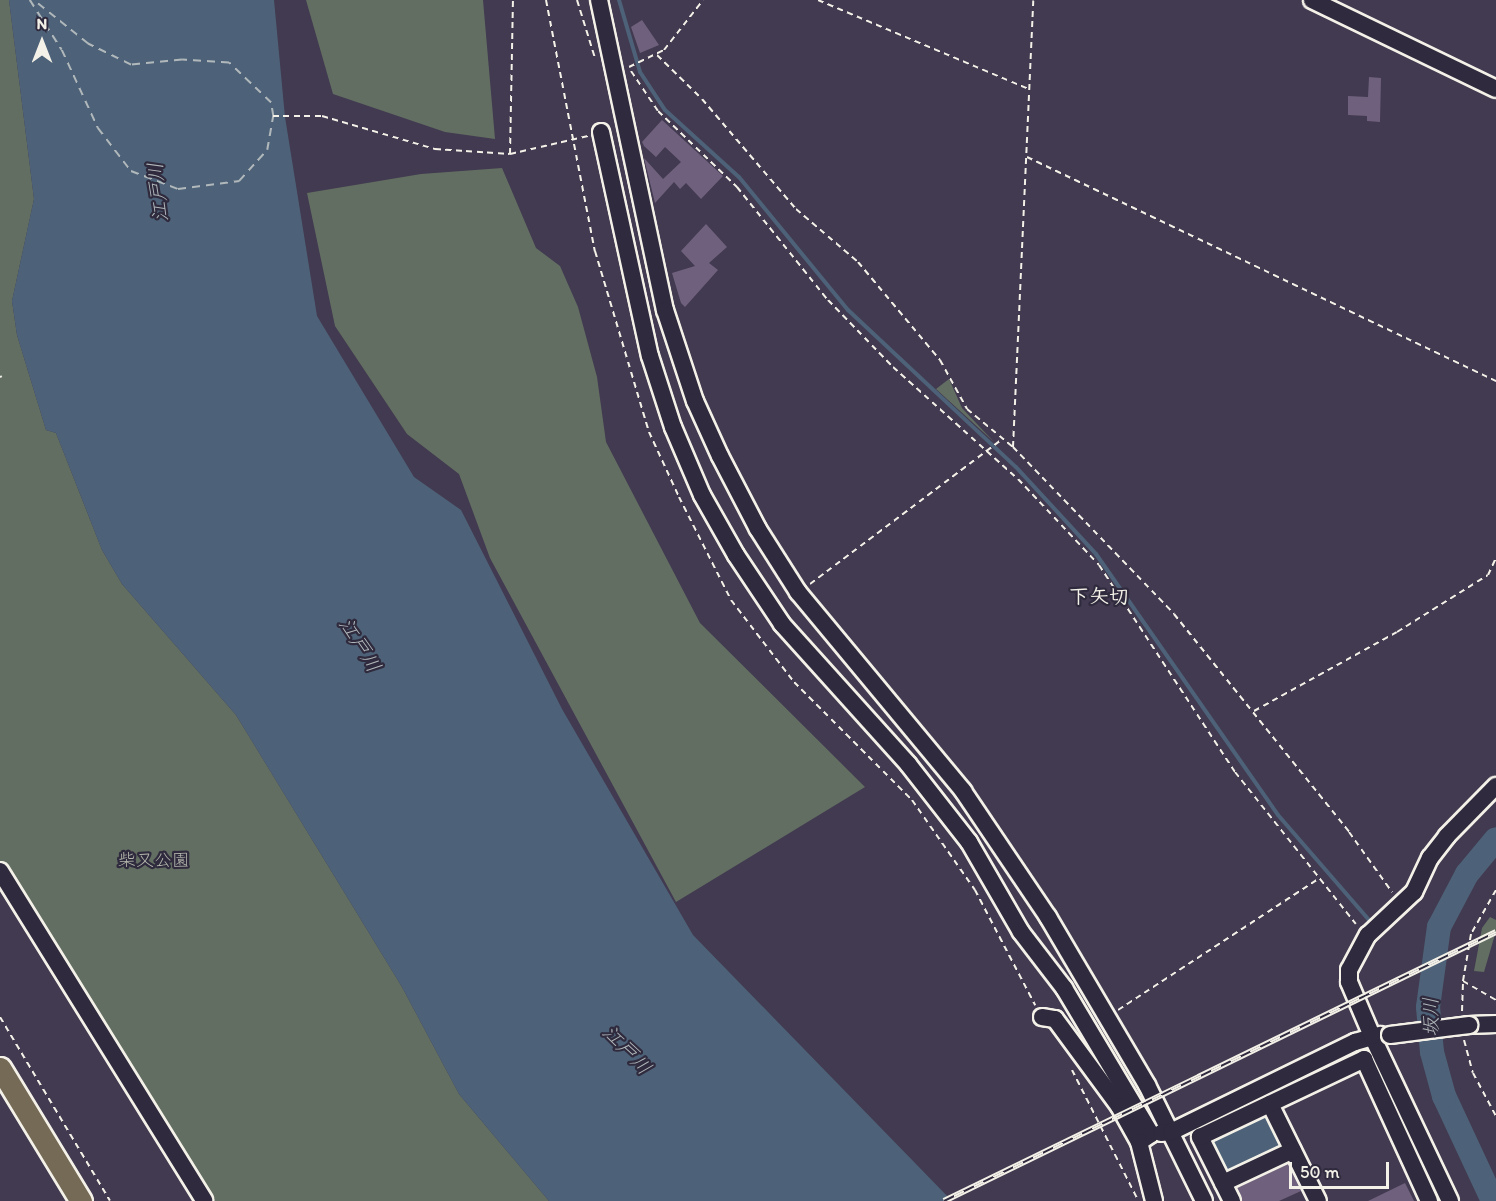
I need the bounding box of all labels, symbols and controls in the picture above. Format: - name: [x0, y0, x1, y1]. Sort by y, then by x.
- north arrow: [12, 12, 72, 72]
- text: N: [37, 14, 47, 33]
- water label: 江戸川: [143, 161, 173, 223]
- district label: 下矢切: [1069, 584, 1129, 608]
- water label: 江戸川: [334, 613, 386, 677]
- park label: 柴又公園: [118, 849, 190, 871]
- water label: 坂川: [1419, 997, 1443, 1037]
- water label: 江戸川: [598, 1020, 656, 1080]
- scale bar: [1292, 1150, 1392, 1188]
- text: 50 m: [1300, 1161, 1340, 1183]

